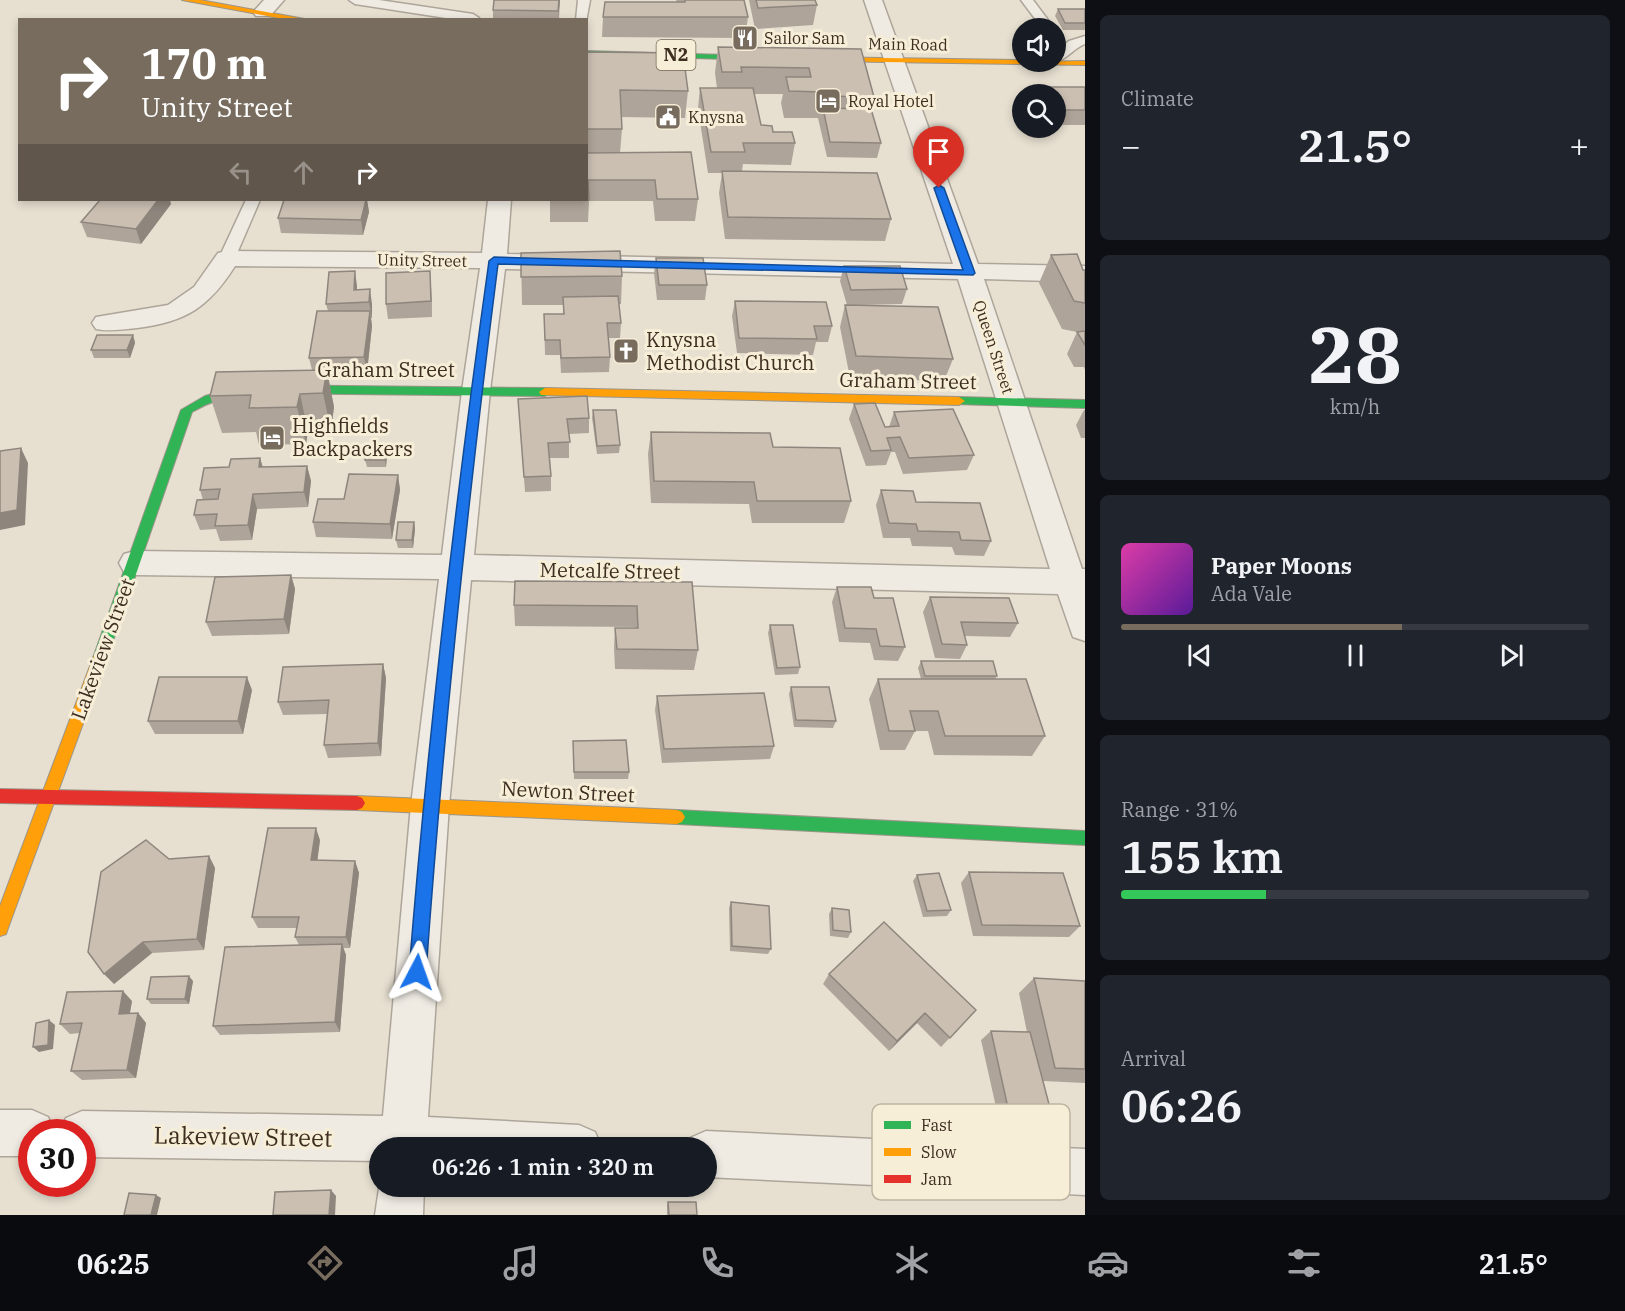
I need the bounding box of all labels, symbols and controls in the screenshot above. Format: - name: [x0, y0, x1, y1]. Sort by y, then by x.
- map controls: [1012, 18, 1066, 138]
- button: sound: [1012, 18, 1066, 72]
- restaurant icon: Sailor Sam: [730, 23, 760, 53]
- place label: Sailor Sam: [764, 28, 845, 48]
- street label: Main Road: [868, 33, 948, 55]
- text: 170 m: [141, 36, 267, 91]
- road number: N2: [656, 40, 696, 70]
- icon: right: [42, 42, 120, 120]
- button: search: [1012, 84, 1066, 138]
- text: Climate: [1121, 85, 1194, 112]
- hotel icon: Royal Hotel: [813, 86, 843, 116]
- text: Unity Street: [141, 89, 293, 124]
- place label: Royal Hotel: [848, 91, 934, 111]
- public building icon: Knysna: [653, 102, 683, 132]
- place label: Knysna: [688, 107, 745, 127]
- text: 21.5°: [1298, 116, 1412, 174]
- text: −: [1121, 124, 1141, 167]
- text: +: [1569, 124, 1589, 167]
- pin: [913, 126, 964, 188]
- icon: arrive: [922, 135, 955, 168]
- icon: left: [224, 156, 257, 189]
- icon: ahead: [287, 156, 320, 189]
- icon: right: [350, 156, 383, 189]
- street label: Unity Street: [377, 249, 467, 271]
- street label: Queen Street: [969, 298, 1019, 397]
- text: 28: [1308, 303, 1402, 404]
- place label: Knysna Methodist Church: [646, 326, 814, 376]
- church icon: Knysna Methodist Church: [611, 336, 641, 366]
- street label: Graham Street: [317, 356, 455, 383]
- street label: Graham Street: [839, 366, 977, 395]
- text: km/h: [1330, 393, 1380, 420]
- place label: Highfields Backpackers: [292, 412, 413, 462]
- hotel icon: Highfields Backpackers: [257, 423, 287, 453]
- text: Paper Moons: [1211, 551, 1352, 580]
- street label: Metcalfe Street: [539, 556, 681, 585]
- street label: Lakeview Street: [64, 574, 141, 723]
- text: Ada Vale: [1211, 580, 1292, 607]
- icon: previous: [1183, 639, 1216, 672]
- icon: pause: [1339, 639, 1372, 672]
- icon: next: [1495, 639, 1528, 672]
- street label: Newton Street: [501, 775, 635, 808]
- text: Range · 31%: [1121, 796, 1238, 823]
- text: 155 km: [1121, 827, 1283, 885]
- position arrow: [385, 940, 449, 1004]
- text: Arrival: [1121, 1045, 1186, 1072]
- text: 06:26: [1121, 1076, 1242, 1134]
- legend: [872, 1104, 1070, 1200]
- text: Fast: [921, 1115, 953, 1135]
- street label: Lakeview Street: [153, 1118, 333, 1154]
- speed limit sign: 30: [18, 1119, 96, 1197]
- text: Slow: [921, 1142, 957, 1162]
- text: 06:26 · 1 min · 320 m: [432, 1152, 654, 1181]
- text: Jam: [921, 1169, 952, 1189]
- icon: directions: [304, 1242, 346, 1284]
- icon: music: [500, 1242, 542, 1284]
- icon: phone: [696, 1242, 738, 1284]
- icon: climate: [891, 1242, 933, 1284]
- icon: car: [1087, 1242, 1129, 1284]
- icon: filters: [1283, 1242, 1325, 1284]
- text: 06:25: [77, 1246, 150, 1281]
- text: 21.5°: [1479, 1246, 1548, 1281]

